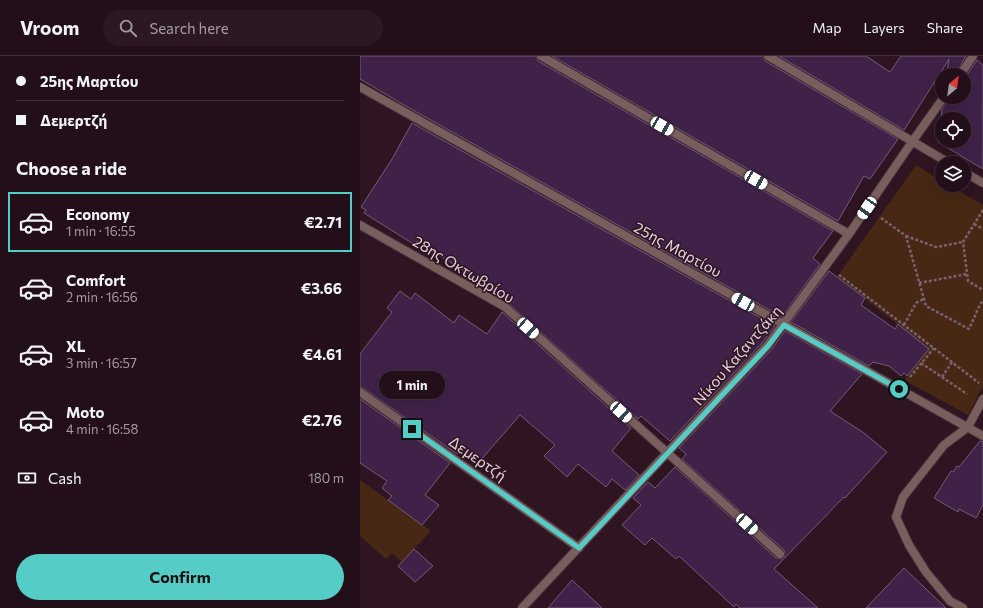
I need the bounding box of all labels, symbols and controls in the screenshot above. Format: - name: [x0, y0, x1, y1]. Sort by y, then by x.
- search box: [103, 10, 383, 46]
- text: Vroom: [20, 16, 79, 39]
- icon: search: [117, 17, 139, 39]
- text: Search here: [149, 19, 229, 37]
- text: Map: [813, 19, 841, 36]
- text: Layers: [863, 19, 905, 36]
- text: Share: [927, 19, 963, 36]
- north arrow: [935, 68, 971, 104]
- map controls: [935, 68, 971, 192]
- text: 25ης Μαρτίου: [40, 72, 138, 90]
- text: Δεμερτζή: [40, 111, 107, 129]
- button: locate: [935, 112, 971, 148]
- car: [649, 115, 675, 137]
- button: layers: [935, 156, 971, 192]
- text: Choose a ride: [16, 157, 127, 179]
- car: [743, 169, 769, 191]
- car: [855, 195, 879, 221]
- icon: car: [18, 204, 54, 240]
- text: Economy: [66, 205, 130, 223]
- text: €2.71: [304, 213, 342, 231]
- street label: 25ης Μαρτίου: [631, 218, 725, 280]
- text: 1 min · 16:55: [66, 223, 136, 239]
- street label: 28ης Οκτωβρίου: [410, 232, 518, 306]
- icon: car: [18, 270, 54, 306]
- text: Comfort: [66, 271, 126, 289]
- text: €3.66: [301, 279, 342, 297]
- text: 2 min · 16:56: [66, 289, 138, 305]
- car: [730, 291, 756, 313]
- street label: Νίκου Καζαντζάκη: [689, 301, 785, 409]
- car: [515, 316, 541, 340]
- icon: car: [18, 336, 54, 372]
- text: XL: [66, 337, 85, 355]
- text: €4.61: [302, 345, 342, 363]
- text: 3 min · 16:57: [66, 355, 137, 371]
- callout: 1 min: [379, 371, 445, 399]
- text: 1 min: [397, 377, 427, 393]
- route start: [890, 380, 908, 398]
- car: [608, 400, 634, 424]
- icon: car: [18, 402, 54, 438]
- text: Moto: [66, 403, 105, 421]
- text: €2.76: [302, 411, 342, 429]
- route end: [403, 420, 421, 438]
- text: 4 min · 16:58: [66, 421, 138, 437]
- street label: Δεμερτζή: [446, 432, 510, 484]
- icon: cash: [16, 467, 38, 489]
- text: Cash: [48, 469, 82, 487]
- text: 180 m: [308, 470, 344, 486]
- car: [734, 512, 760, 536]
- button: Confirm: [16, 554, 344, 600]

